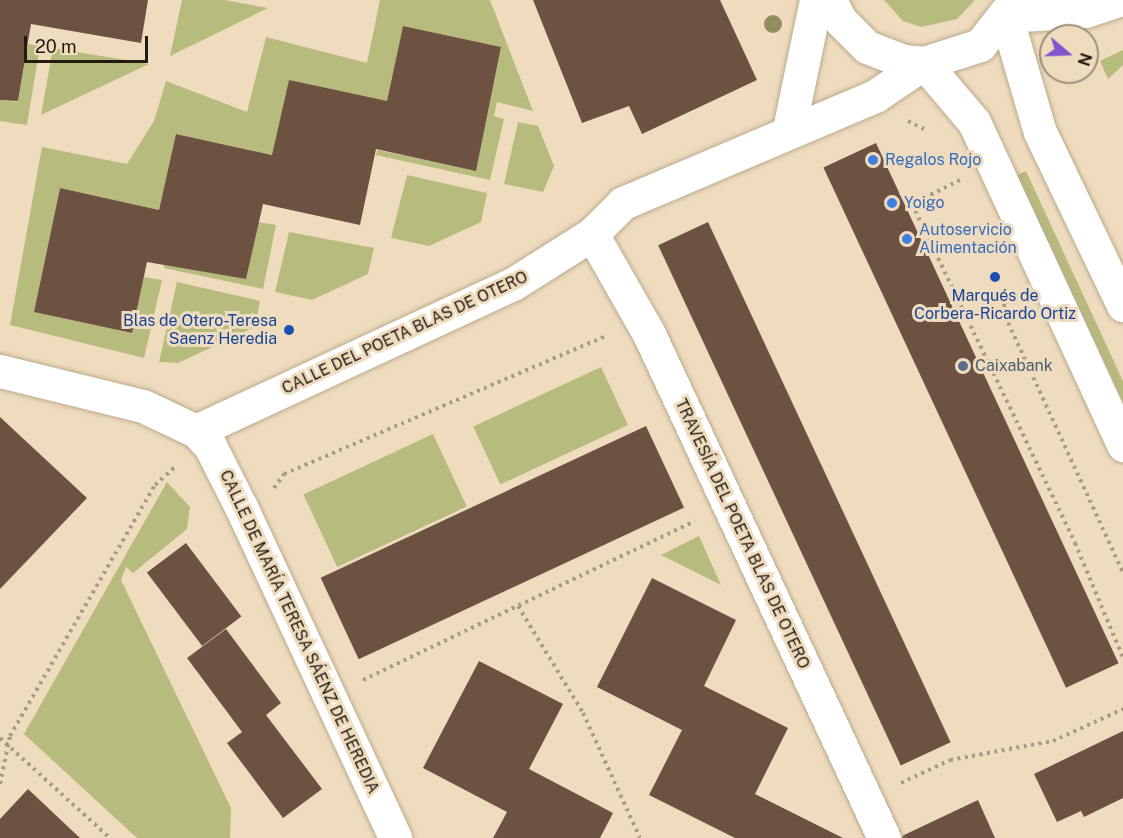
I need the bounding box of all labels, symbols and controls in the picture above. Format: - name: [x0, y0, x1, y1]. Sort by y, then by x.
- scale bar: [27, 24, 152, 62]
- north arrow: [1039, 24, 1099, 84]
- text: 20 m: [35, 36, 77, 57]
- text: N: [1074, 50, 1096, 68]
- place label: Regalos Rojo: [885, 150, 981, 170]
- marker: Regalos Rojo: [866, 153, 880, 167]
- place label: Yoigo: [904, 193, 944, 213]
- marker: Yoigo: [885, 196, 899, 210]
- place label: Autoservicio Alimentación: [919, 220, 1017, 258]
- marker: Autoservicio Alimentación: [900, 232, 914, 246]
- street label: CALLE DEL POETA BLAS DE OTERO: [279, 267, 531, 399]
- marker: Marqués de Corbera-Ricardo Ortiz: [988, 270, 1002, 284]
- place label: Marqués de Corbera-Ricardo Ortiz: [914, 286, 1076, 324]
- place label: Blas de Otero-Teresa Saenz Heredia: [123, 311, 277, 349]
- marker: Blas de Otero-Teresa Saenz Heredia: [282, 323, 296, 337]
- place label: Caixabank: [975, 356, 1053, 376]
- marker: Caixabank: [956, 359, 970, 373]
- street label: TRAVESÍA DEL POETA BLAS DE OTERO: [671, 396, 813, 672]
- street label: CALLE DE MARÍA TERESA SÁENZ DE HEREDIA: [215, 467, 383, 797]

